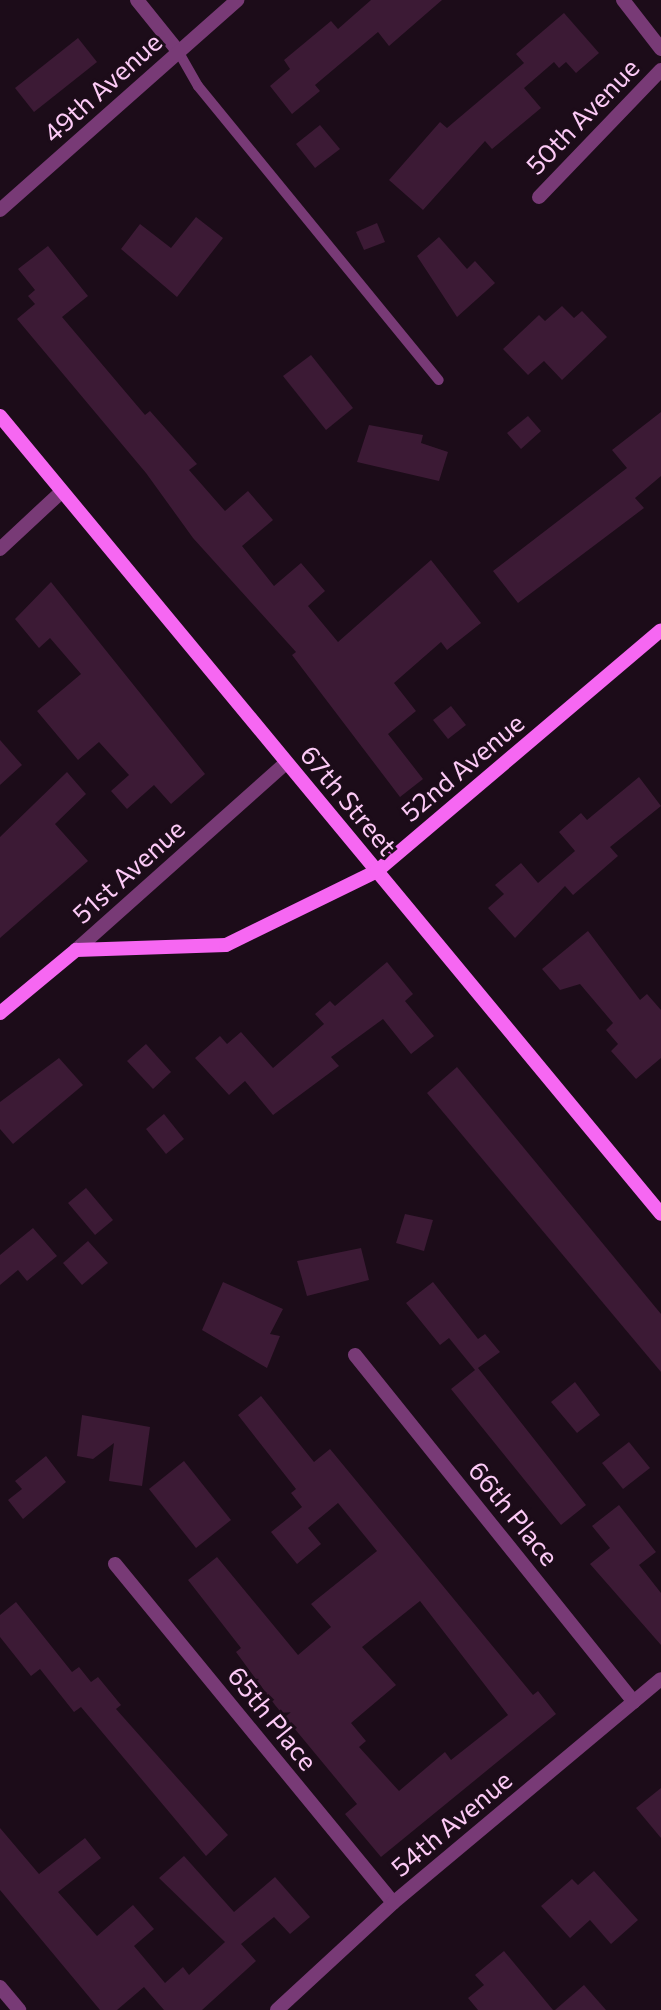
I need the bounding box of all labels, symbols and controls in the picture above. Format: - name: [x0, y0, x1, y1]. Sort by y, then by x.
- street label: 49th Avenue: [36, 26, 168, 148]
- street label: 50th Avenue: [519, 52, 645, 180]
- street label: 52nd Avenue: [394, 707, 530, 827]
- street label: 67th Street: [294, 739, 404, 861]
- street label: 51st Avenue: [65, 813, 191, 929]
- street label: 66th Place: [462, 1455, 566, 1571]
- street label: 65th Place: [222, 1660, 324, 1776]
- street label: 54th Avenue: [384, 1764, 518, 1882]

